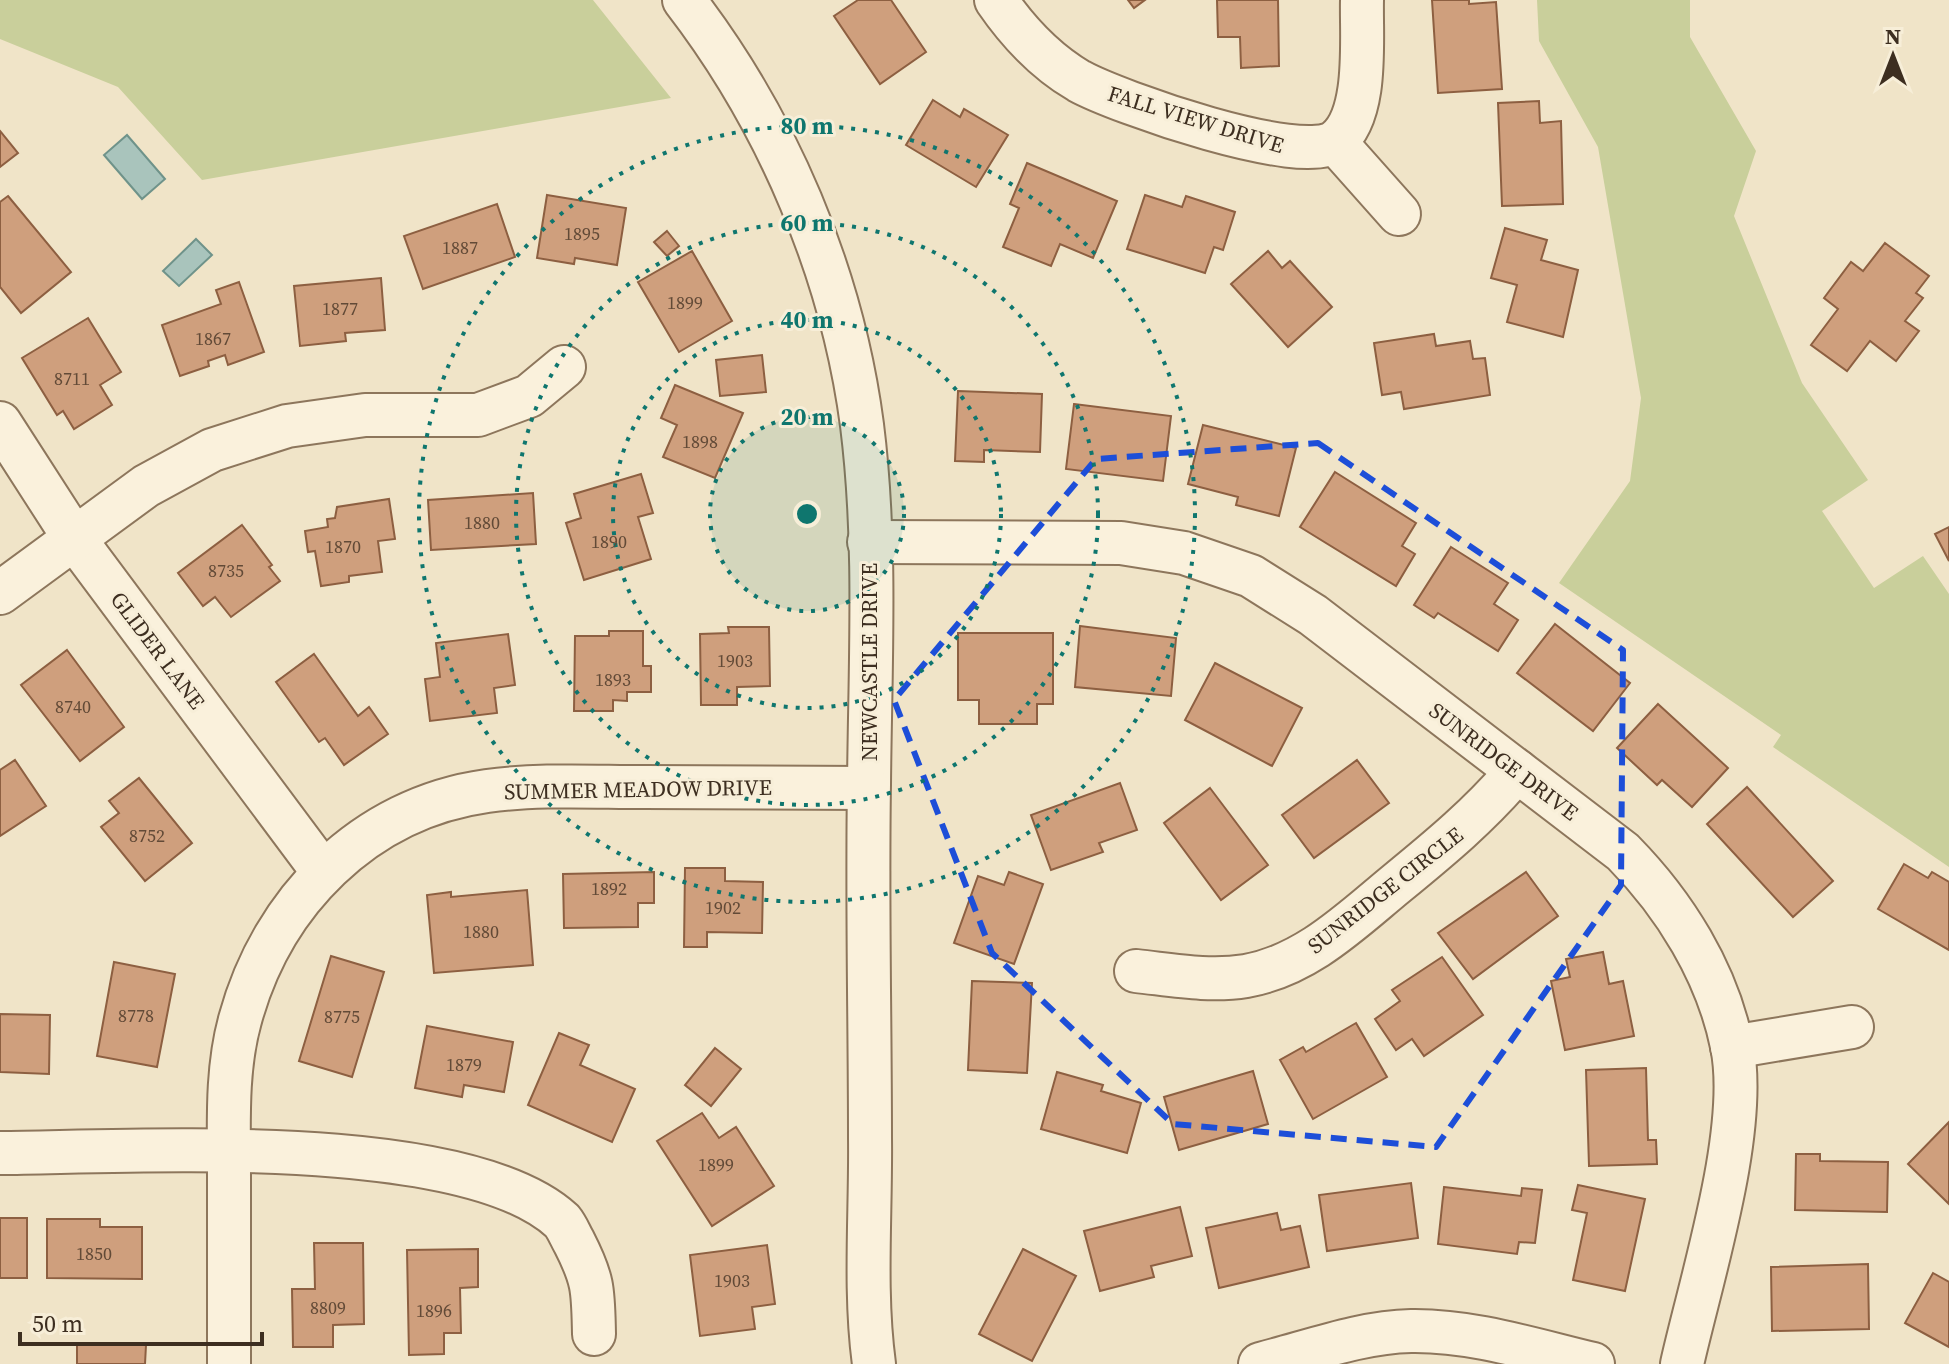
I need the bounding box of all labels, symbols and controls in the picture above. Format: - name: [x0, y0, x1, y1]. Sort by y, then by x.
- north arrow: [1853, 16, 1933, 96]
- text: N: [1885, 21, 1901, 51]
- street label: FALL VIEW DRIVE: [1104, 78, 1288, 160]
- text: 80 m: [781, 109, 834, 142]
- text: 60 m: [781, 206, 834, 239]
- house number: 1895: [564, 221, 600, 246]
- house number: 1887: [442, 235, 478, 260]
- house number: 1899: [667, 290, 703, 315]
- house number: 1877: [322, 296, 358, 321]
- text: 40 m: [781, 303, 834, 336]
- house number: 1867: [195, 326, 231, 351]
- house number: 8711: [54, 366, 90, 391]
- text: 20 m: [781, 400, 834, 433]
- house number: 1898: [682, 429, 718, 454]
- centre of rings: [793, 500, 821, 528]
- house number: 1880: [464, 510, 500, 535]
- house number: 1890: [591, 529, 627, 554]
- house number: 1870: [325, 534, 361, 559]
- house number: 8735: [208, 558, 244, 583]
- street label: NEWCASTLE DRIVE: [854, 563, 884, 761]
- street label: GLIDER LANE: [104, 585, 212, 715]
- house number: 1903: [717, 648, 753, 673]
- house number: 1893: [595, 667, 631, 692]
- house number: 8740: [55, 694, 91, 719]
- street label: SUNRIDGE DRIVE: [1423, 695, 1585, 827]
- street label: SUMMER MEADOW DRIVE: [504, 772, 772, 806]
- street label: SUNRIDGE CIRCLE: [1301, 820, 1469, 960]
- house number: 8752: [129, 823, 165, 848]
- house number: 1892: [591, 876, 627, 901]
- house number: 1902: [705, 895, 741, 920]
- house number: 1880: [463, 919, 499, 944]
- house number: 8778: [118, 1003, 154, 1028]
- house number: 8775: [324, 1004, 360, 1029]
- house number: 1879: [446, 1052, 482, 1077]
- house number: 1899: [698, 1152, 734, 1177]
- house number: 1850: [76, 1241, 112, 1266]
- house number: 1903: [714, 1268, 750, 1293]
- house number: 8809: [310, 1295, 346, 1320]
- scale bar: [20, 1296, 262, 1346]
- house number: 1896: [416, 1298, 452, 1323]
- text: 50 m: [32, 1307, 83, 1340]

